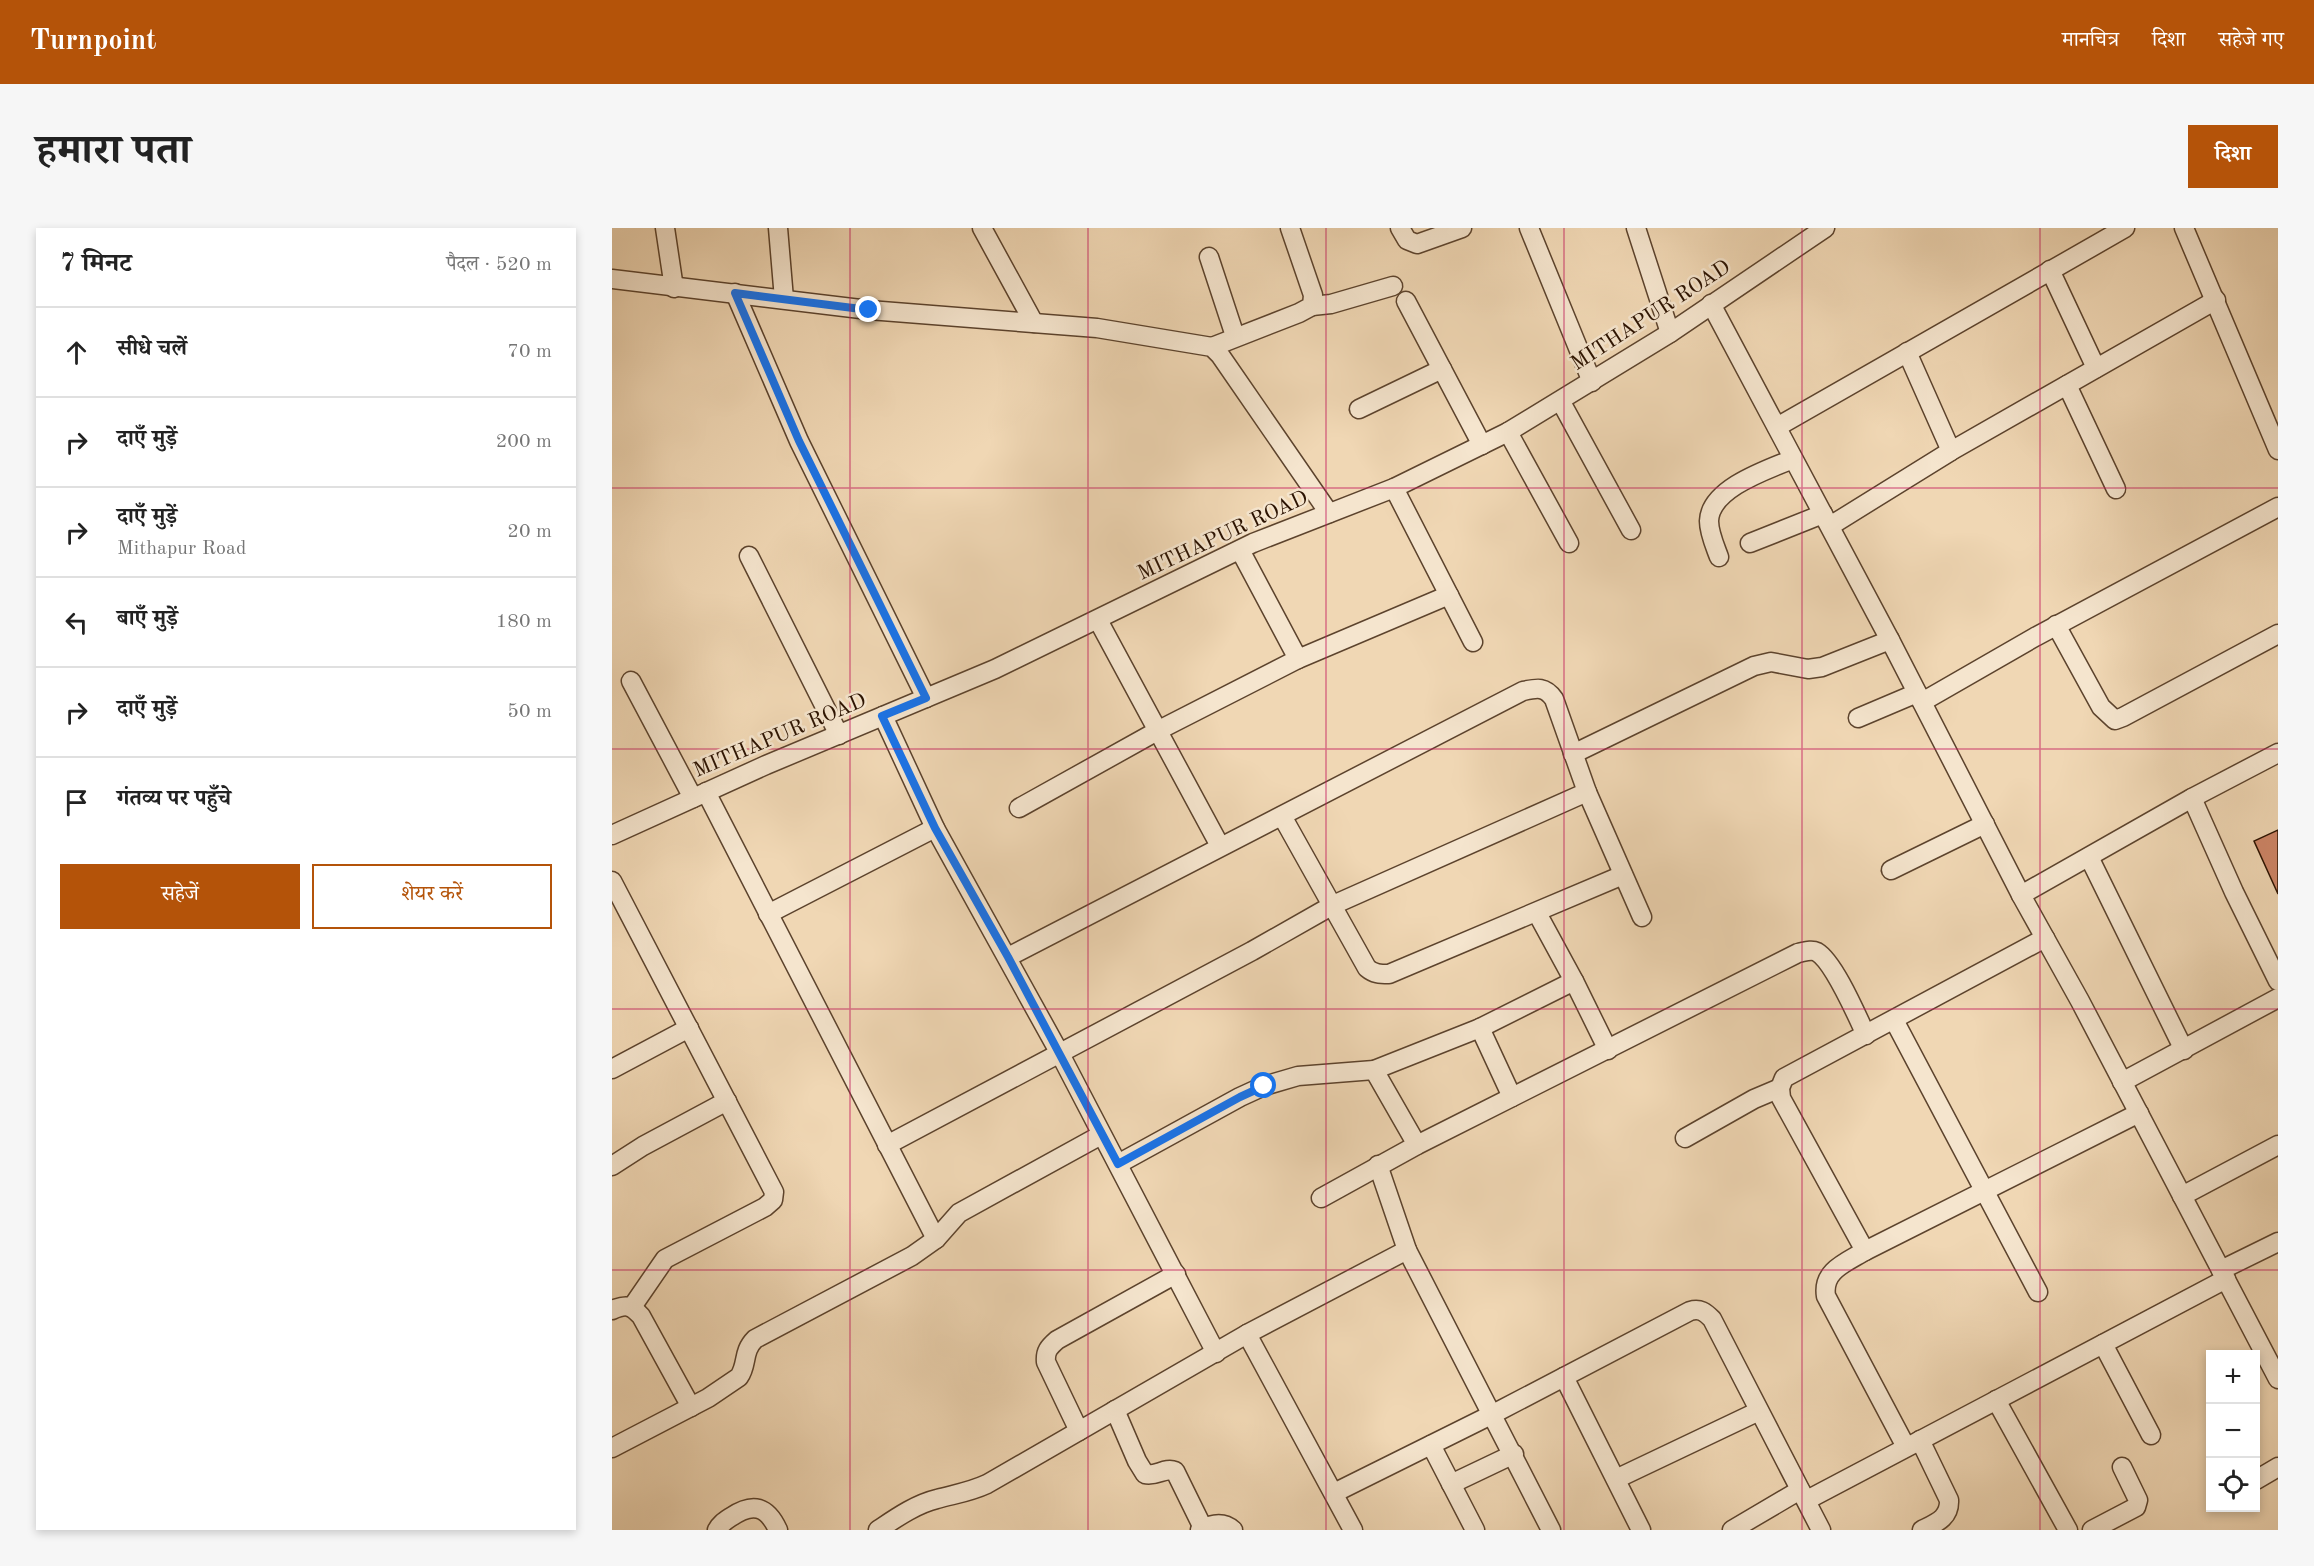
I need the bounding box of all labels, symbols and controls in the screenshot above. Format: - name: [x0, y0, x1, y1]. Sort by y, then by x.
- text: Turnpoint: [30, 28, 157, 56]
- text: मानचित्र: [2062, 30, 2119, 51]
- text: दिशा: [2152, 30, 2185, 51]
- text: सहेजे गए: [2218, 30, 2284, 51]
- button: दिशा: [2188, 125, 2278, 188]
- text: हमारा पता: [36, 131, 191, 173]
- text: 7 मिनट: [60, 251, 132, 277]
- text: पैदल · 520 m: [446, 255, 552, 275]
- street label: MITHAPUR ROAD: [1568, 257, 1734, 375]
- route end: [855, 296, 881, 322]
- icon: ahead: [60, 336, 93, 369]
- text: सीधे चलें: [117, 338, 187, 360]
- text: 70 m: [507, 342, 552, 362]
- icon: right: [60, 426, 93, 459]
- text: दाएँ मुड़ें: [117, 428, 177, 450]
- text: 200 m: [496, 432, 552, 452]
- street label: MITHAPUR ROAD: [1135, 487, 1311, 585]
- text: दाएँ मुड़ें: [117, 506, 177, 528]
- icon: right: [60, 516, 93, 549]
- text: 20 m: [507, 522, 552, 542]
- text: Mithapur Road: [117, 539, 246, 559]
- icon: left: [60, 606, 93, 639]
- text: बाएँ मुड़ें: [117, 608, 178, 630]
- text: 180 m: [496, 612, 552, 632]
- street label: MITHAPUR ROAD: [691, 690, 869, 782]
- icon: right: [60, 696, 93, 729]
- text: दाएँ मुड़ें: [117, 698, 177, 720]
- text: 50 m: [507, 702, 552, 722]
- icon: arrive: [60, 786, 93, 819]
- text: गंतव्य पर पहुँचे: [117, 788, 231, 810]
- button: सहेजें: [60, 864, 300, 929]
- button: शेयर करें: [312, 864, 552, 929]
- route start: [1250, 1072, 1276, 1098]
- map controls: [2206, 1350, 2260, 1512]
- button: +: [2206, 1350, 2260, 1404]
- button: −: [2206, 1404, 2260, 1458]
- button: locate: [2206, 1458, 2260, 1512]

